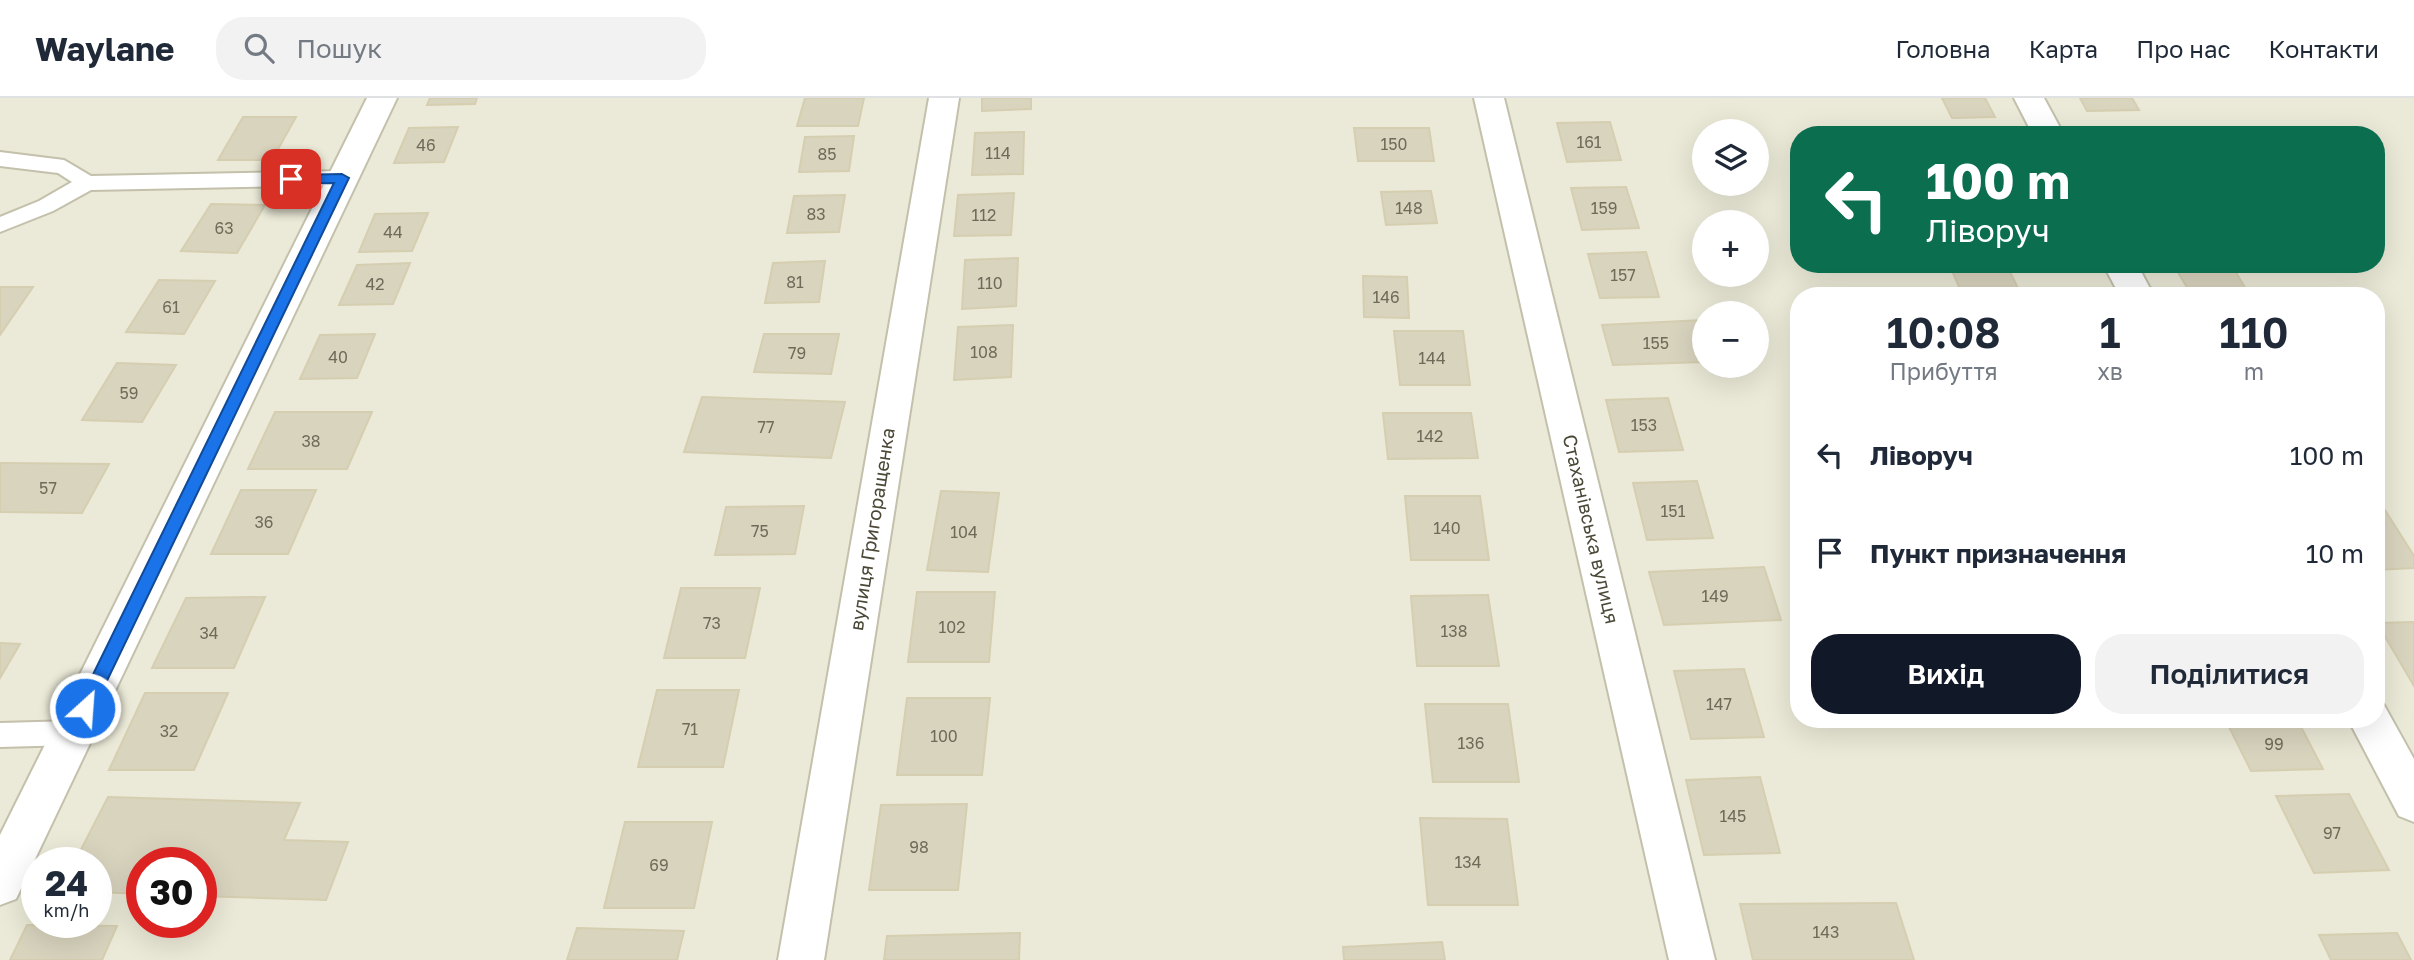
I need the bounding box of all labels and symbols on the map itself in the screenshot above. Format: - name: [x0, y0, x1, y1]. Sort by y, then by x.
- house number: 161: [1576, 132, 1602, 152]
- house number: 150: [1381, 134, 1407, 154]
- house number: 46: [416, 135, 436, 155]
- house number: 114: [985, 143, 1011, 163]
- house number: 85: [817, 144, 837, 164]
- pin: [261, 149, 321, 209]
- house number: 148: [1395, 198, 1423, 218]
- house number: 159: [1591, 198, 1617, 218]
- house number: 83: [806, 204, 826, 224]
- house number: 112: [972, 205, 996, 225]
- house number: 63: [214, 218, 234, 238]
- house number: 44: [383, 222, 403, 242]
- house number: 157: [1610, 265, 1636, 285]
- house number: 81: [786, 272, 804, 292]
- house number: 110: [977, 273, 1003, 293]
- house number: 42: [365, 274, 385, 294]
- house number: 146: [1372, 287, 1400, 307]
- house number: 61: [162, 297, 180, 317]
- house number: 155: [1643, 333, 1669, 353]
- house number: 108: [970, 342, 998, 362]
- house number: 79: [788, 343, 806, 363]
- house number: 40: [328, 347, 348, 367]
- house number: 144: [1418, 348, 1446, 368]
- house number: 59: [120, 383, 138, 403]
- house number: 153: [1631, 415, 1657, 435]
- house number: 77: [758, 417, 774, 437]
- street label: вулиця Григоращенка: [844, 426, 899, 632]
- house number: 142: [1417, 426, 1443, 446]
- house number: 38: [301, 431, 321, 451]
- street label: Стаханівська вулиця: [1558, 432, 1624, 626]
- house number: 57: [39, 478, 57, 498]
- house number: 151: [1661, 501, 1686, 521]
- house number: 36: [254, 512, 274, 532]
- house number: 140: [1433, 518, 1461, 538]
- house number: 75: [751, 521, 769, 541]
- house number: 104: [950, 522, 978, 542]
- house number: 149: [1701, 586, 1729, 606]
- house number: 73: [703, 613, 721, 633]
- house number: 102: [939, 617, 965, 637]
- house number: 138: [1441, 621, 1467, 641]
- house number: 34: [199, 623, 219, 643]
- position arrow: [48, 671, 122, 745]
- house number: 147: [1706, 694, 1732, 714]
- house number: 71: [682, 719, 698, 739]
- house number: 32: [160, 721, 178, 741]
- house number: 100: [930, 726, 958, 746]
- house number: 136: [1458, 733, 1484, 753]
- house number: 99: [2264, 734, 2284, 754]
- house number: 145: [1720, 806, 1746, 826]
- house number: 97: [2323, 823, 2341, 843]
- house number: 98: [909, 837, 929, 857]
- speed limit sign: 30: [126, 847, 217, 938]
- house number: 134: [1455, 852, 1481, 872]
- house number: 69: [649, 855, 669, 875]
- house number: 143: [1813, 922, 1839, 942]

